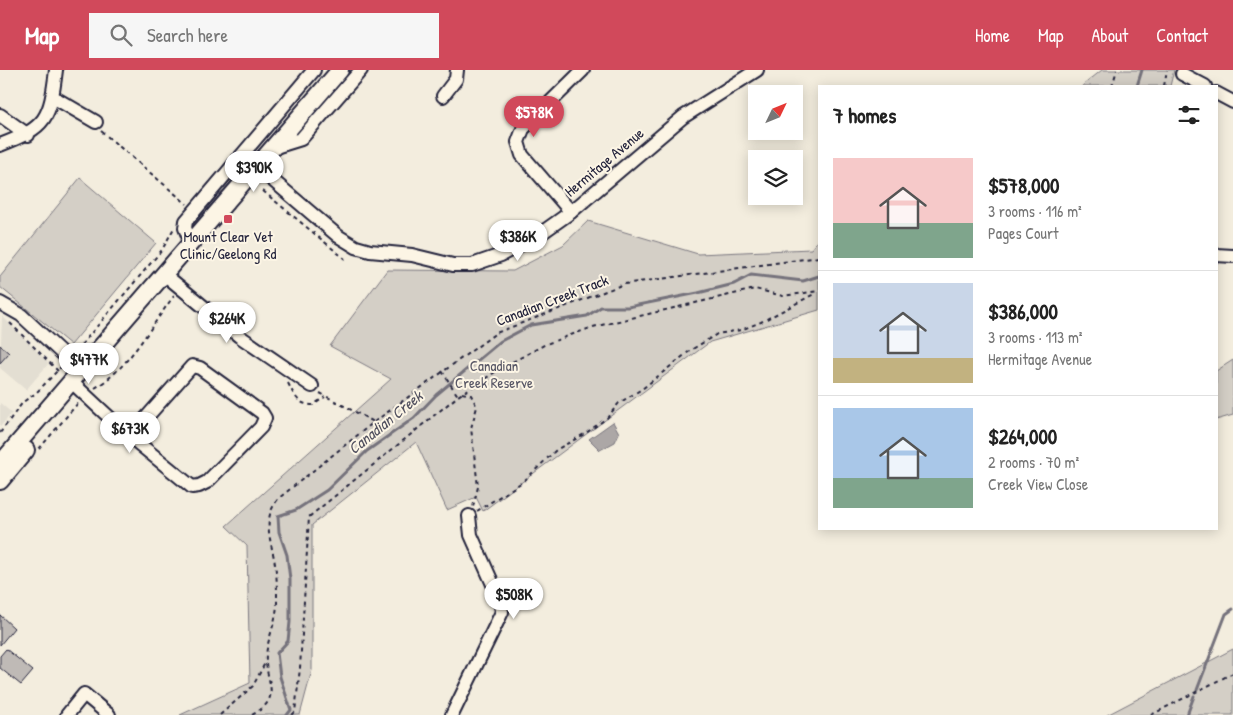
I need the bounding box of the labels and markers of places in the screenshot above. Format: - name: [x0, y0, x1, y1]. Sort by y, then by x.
- pin: $578K: [499, 96, 569, 138]
- pin: $390K: [219, 150, 289, 193]
- marker: Mount Clear Vet Clinic/Geelong Rd: [222, 213, 234, 225]
- pin: $386K: [483, 220, 553, 262]
- place label: Mount Clear Vet Clinic/Geelong Rd: [180, 226, 276, 264]
- pin: $264K: [192, 302, 262, 344]
- pin: $477K: [54, 342, 124, 385]
- pin: $673K: [95, 412, 165, 454]
- pin: $508K: [479, 578, 549, 620]

